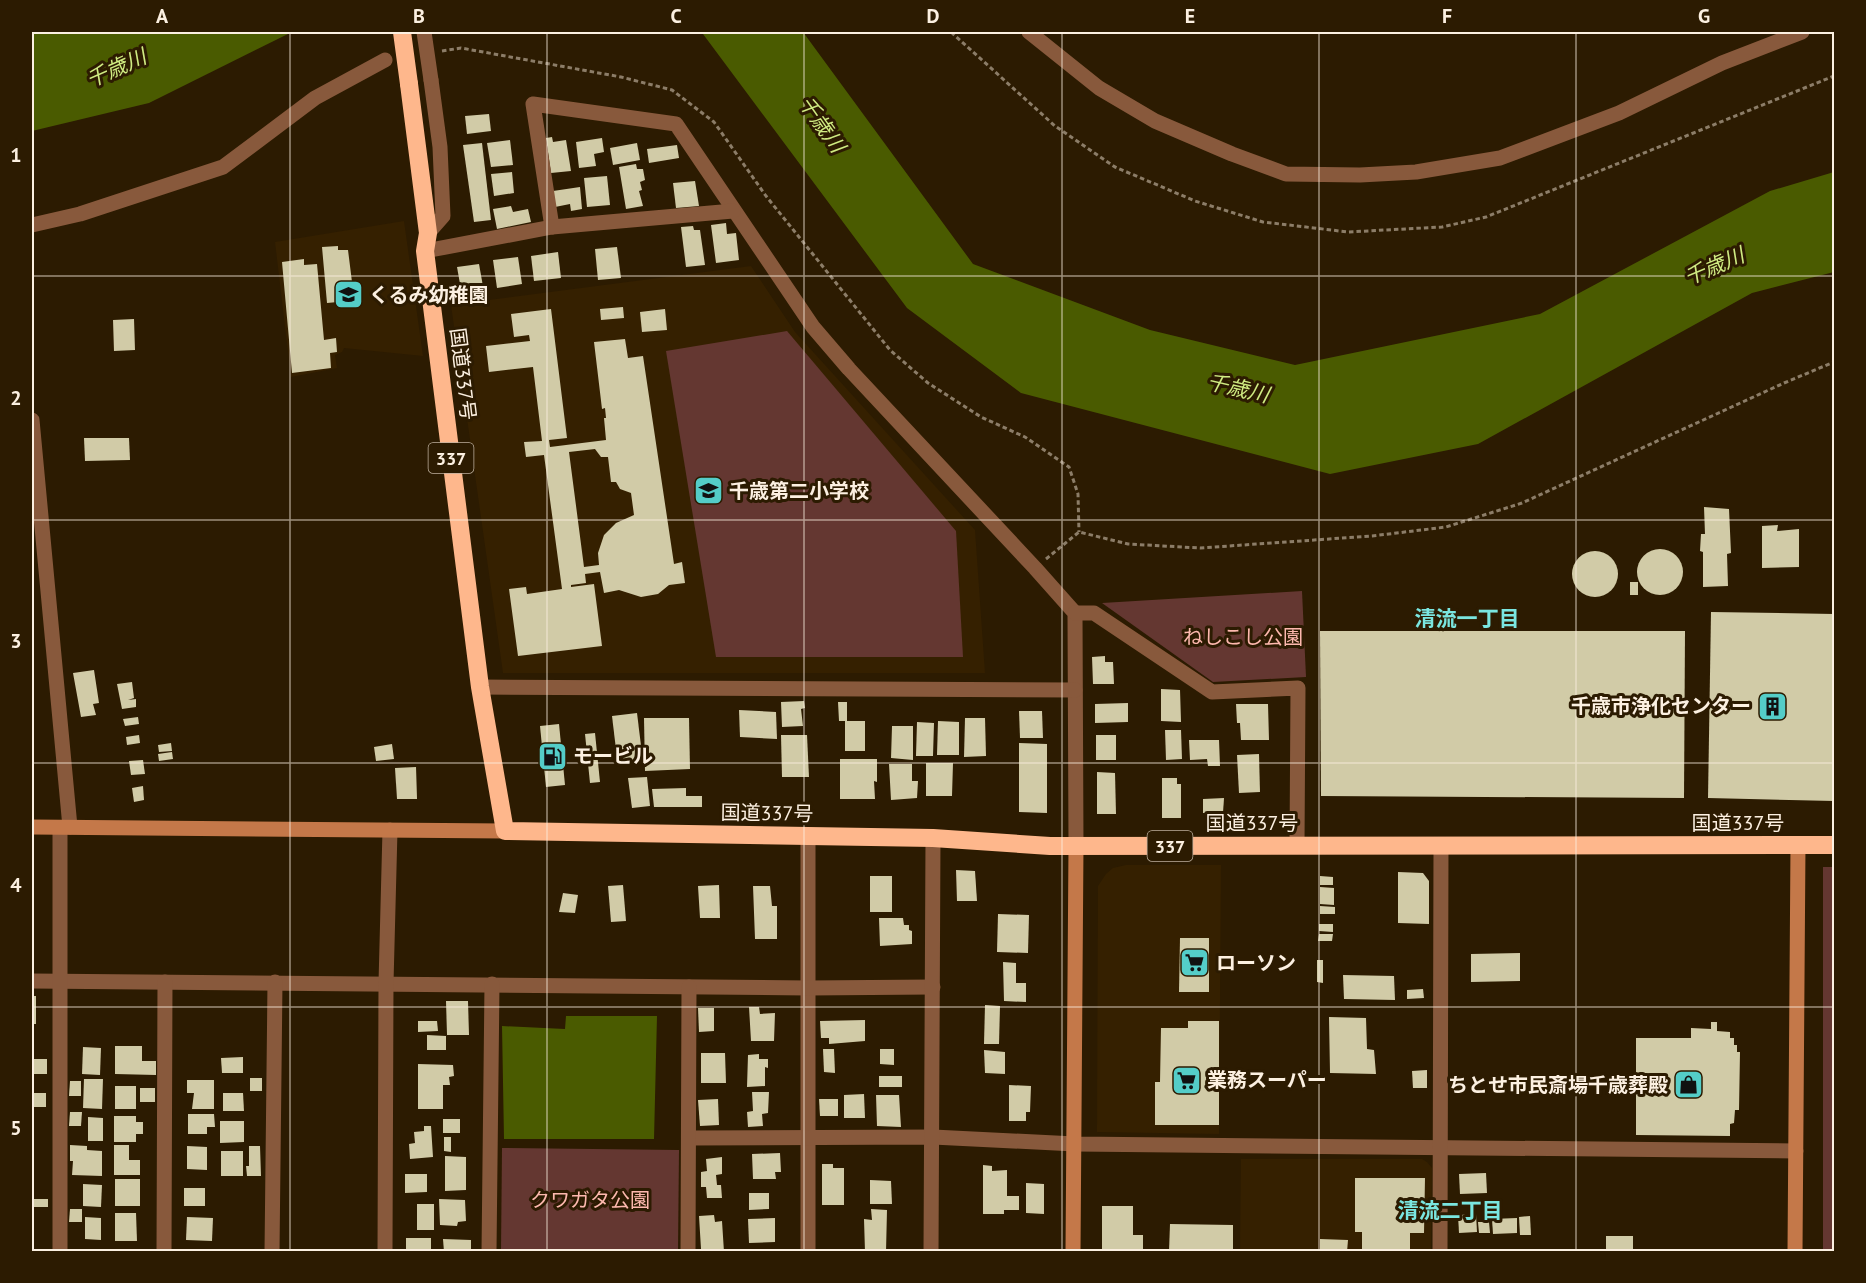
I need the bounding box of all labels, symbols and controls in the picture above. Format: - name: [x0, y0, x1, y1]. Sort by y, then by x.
- text: A: [156, 3, 169, 29]
- text: B: [413, 3, 425, 29]
- text: C: [670, 3, 682, 29]
- text: D: [927, 3, 940, 29]
- text: E: [1185, 3, 1195, 29]
- text: F: [1442, 3, 1452, 29]
- text: G: [1698, 3, 1710, 29]
- water label: 千歳川: [82, 42, 152, 93]
- water label: 千歳川: [793, 90, 852, 159]
- text: 1: [10, 142, 22, 168]
- water label: 千歳川: [1680, 240, 1750, 291]
- school or university icon: くるみ幼稚園: [332, 279, 364, 311]
- place label: くるみ幼稚園: [369, 282, 489, 308]
- street label: 国道337号: [444, 326, 482, 422]
- water label: 千歳川: [1204, 368, 1274, 409]
- text: 2: [10, 385, 22, 411]
- road number: 337: [428, 443, 474, 473]
- school or university icon: 千歳第二小学校: [692, 475, 724, 507]
- place label: 千歳第二小学校: [729, 478, 869, 504]
- district label: 清流一丁目: [1415, 605, 1520, 632]
- park label: ねしこし公園: [1183, 624, 1303, 650]
- text: 3: [10, 628, 22, 654]
- building icon: 千歳市浄化センター: [1756, 690, 1788, 722]
- place label: 千歳市浄化センター: [1571, 693, 1751, 719]
- fuel station icon: モービル: [536, 740, 568, 772]
- place label: モービル: [573, 743, 653, 769]
- street label: 国道337号: [720, 799, 814, 827]
- street label: 国道337号: [1206, 810, 1298, 836]
- street label: 国道337号: [1692, 810, 1784, 836]
- road number: 337: [1148, 831, 1192, 861]
- text: 4: [10, 872, 22, 898]
- supermarket icon: ローソン: [1179, 947, 1211, 979]
- place label: ローソン: [1216, 950, 1296, 976]
- supermarket icon: 業務スーパー: [1170, 1064, 1202, 1096]
- place label: 業務スーパー: [1207, 1067, 1327, 1093]
- shop icon: ちとせ市民斎場千歳葬殿: [1673, 1069, 1705, 1101]
- place label: ちとせ市民斎場千歳葬殿: [1448, 1072, 1668, 1098]
- text: 5: [10, 1115, 22, 1141]
- park label: クワガタ公園: [530, 1187, 650, 1213]
- district label: 清流二丁目: [1398, 1197, 1503, 1224]

